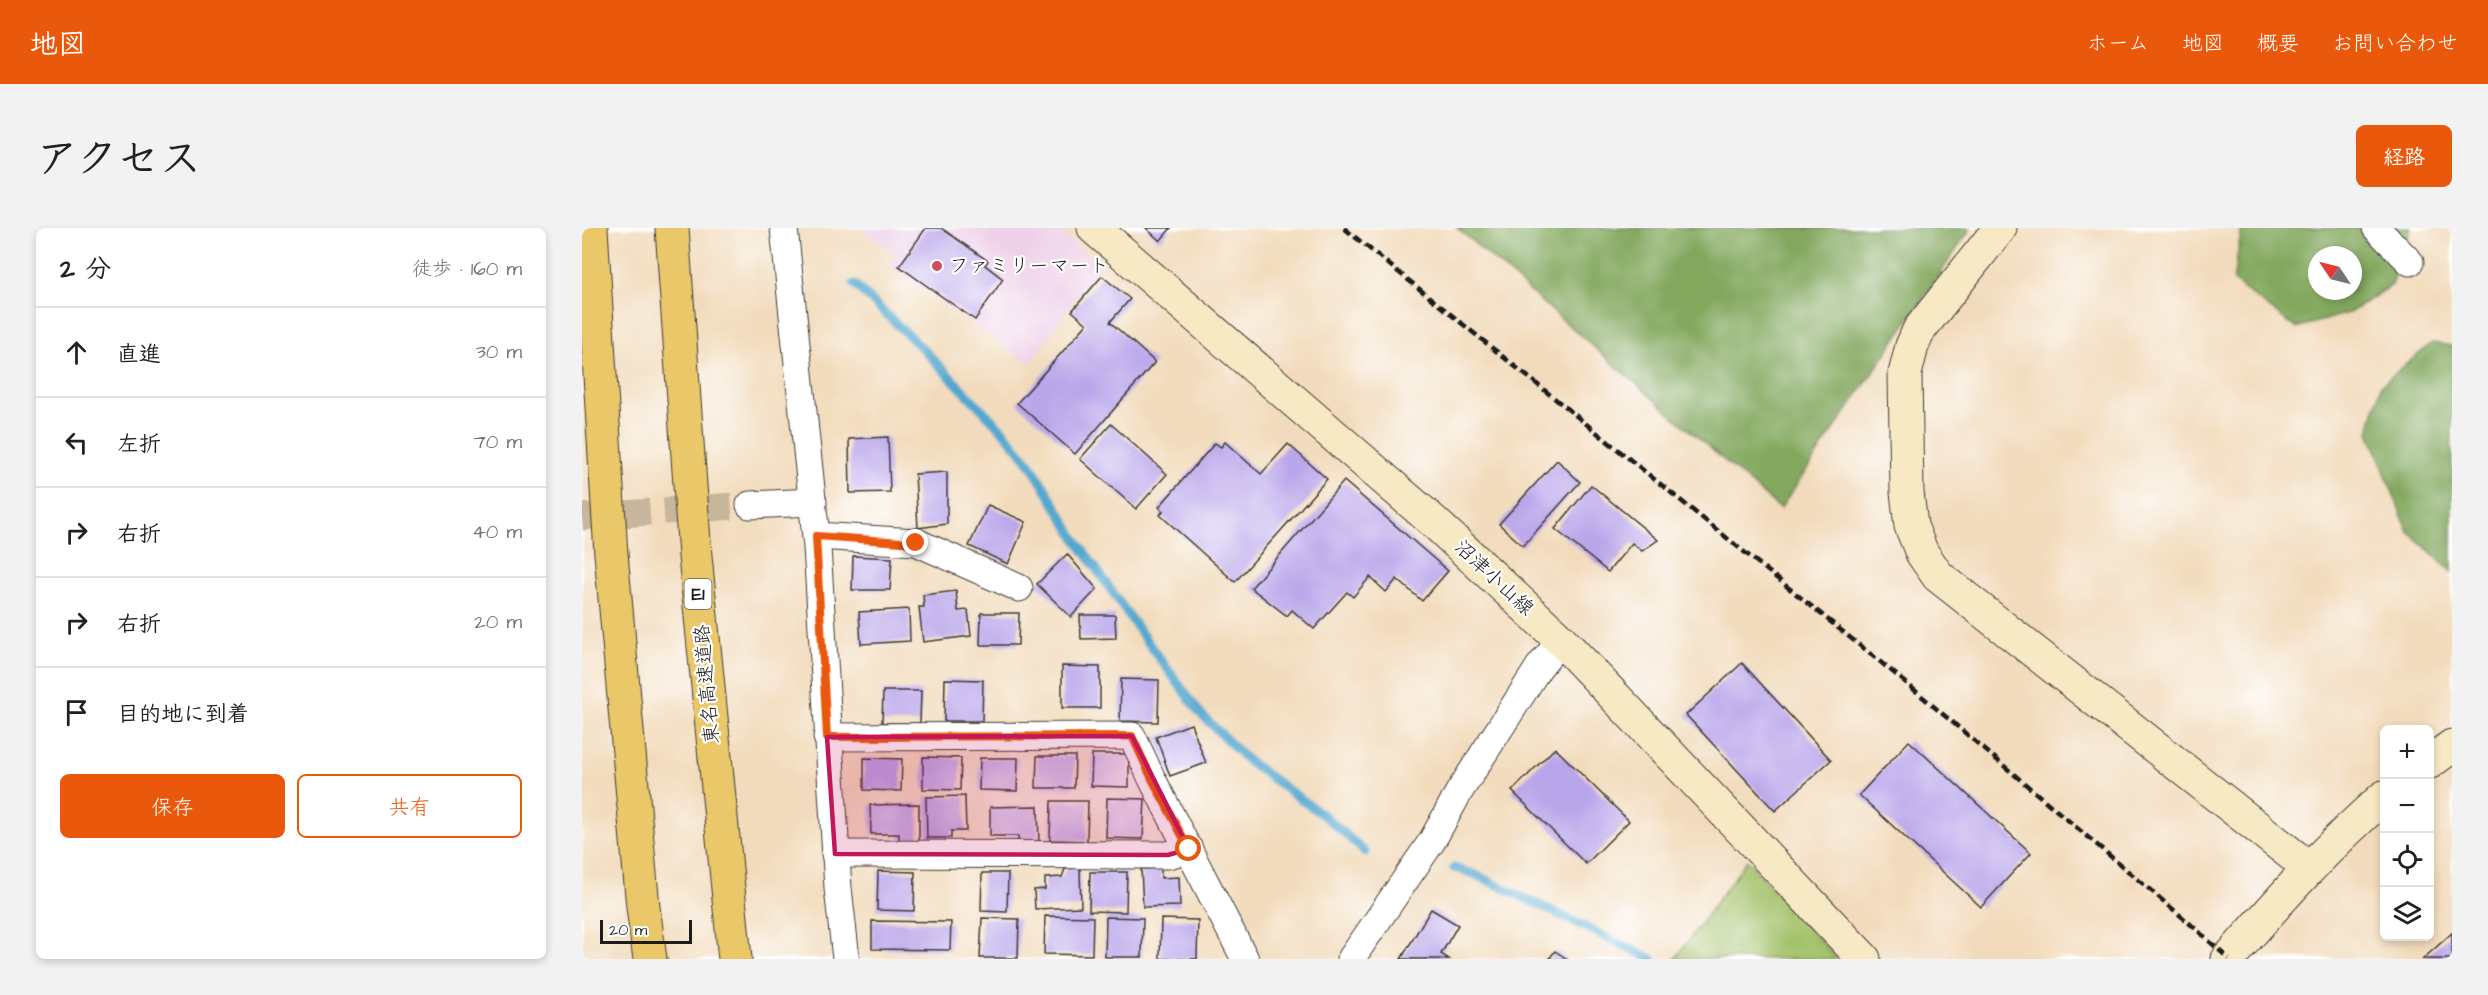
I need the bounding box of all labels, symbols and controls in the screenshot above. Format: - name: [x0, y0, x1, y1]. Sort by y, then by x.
- text: 地図: [30, 25, 86, 64]
- text: ホーム: [2087, 29, 2149, 58]
- text: 地図: [2182, 29, 2224, 58]
- text: 概要: [2257, 29, 2299, 58]
- text: お問い合わせ: [2332, 29, 2458, 58]
- button: 経路: [2356, 125, 2452, 187]
- text: アクセス: [36, 131, 201, 189]
- north arrow: [2308, 246, 2362, 300]
- text: 2 分: [60, 251, 111, 287]
- place label: ファミリーマート: [949, 252, 1109, 280]
- text: 徒歩 · 160 m: [412, 255, 522, 283]
- marker: ファミリーマート: [930, 259, 944, 273]
- icon: ahead: [60, 336, 93, 369]
- text: 30 m: [476, 338, 522, 366]
- text: 直進: [117, 339, 161, 370]
- icon: left: [60, 426, 93, 459]
- text: 70 m: [474, 428, 522, 456]
- text: 左折: [117, 429, 161, 460]
- icon: right: [60, 516, 93, 549]
- text: 40 m: [472, 518, 522, 546]
- text: 右折: [117, 519, 161, 550]
- route end: [902, 529, 928, 555]
- street label: 沼津小山線: [1448, 534, 1540, 622]
- road number: E1: [684, 579, 712, 609]
- icon: right: [60, 606, 93, 639]
- text: 20 m: [474, 608, 522, 636]
- text: 右折: [117, 609, 161, 640]
- street label: 東名高速道路: [688, 623, 726, 745]
- icon: arrive: [60, 696, 93, 729]
- text: 目的地に到着: [117, 699, 249, 730]
- map controls: [2380, 725, 2434, 941]
- button: +: [2380, 725, 2434, 779]
- button: 保存: [60, 774, 285, 838]
- button: 共有: [297, 774, 522, 838]
- button: −: [2380, 779, 2434, 833]
- button: locate: [2380, 833, 2434, 887]
- route start: [1175, 835, 1201, 861]
- button: layers: [2380, 887, 2434, 941]
- scale bar: [600, 917, 692, 944]
- text: 20 m: [609, 919, 647, 941]

